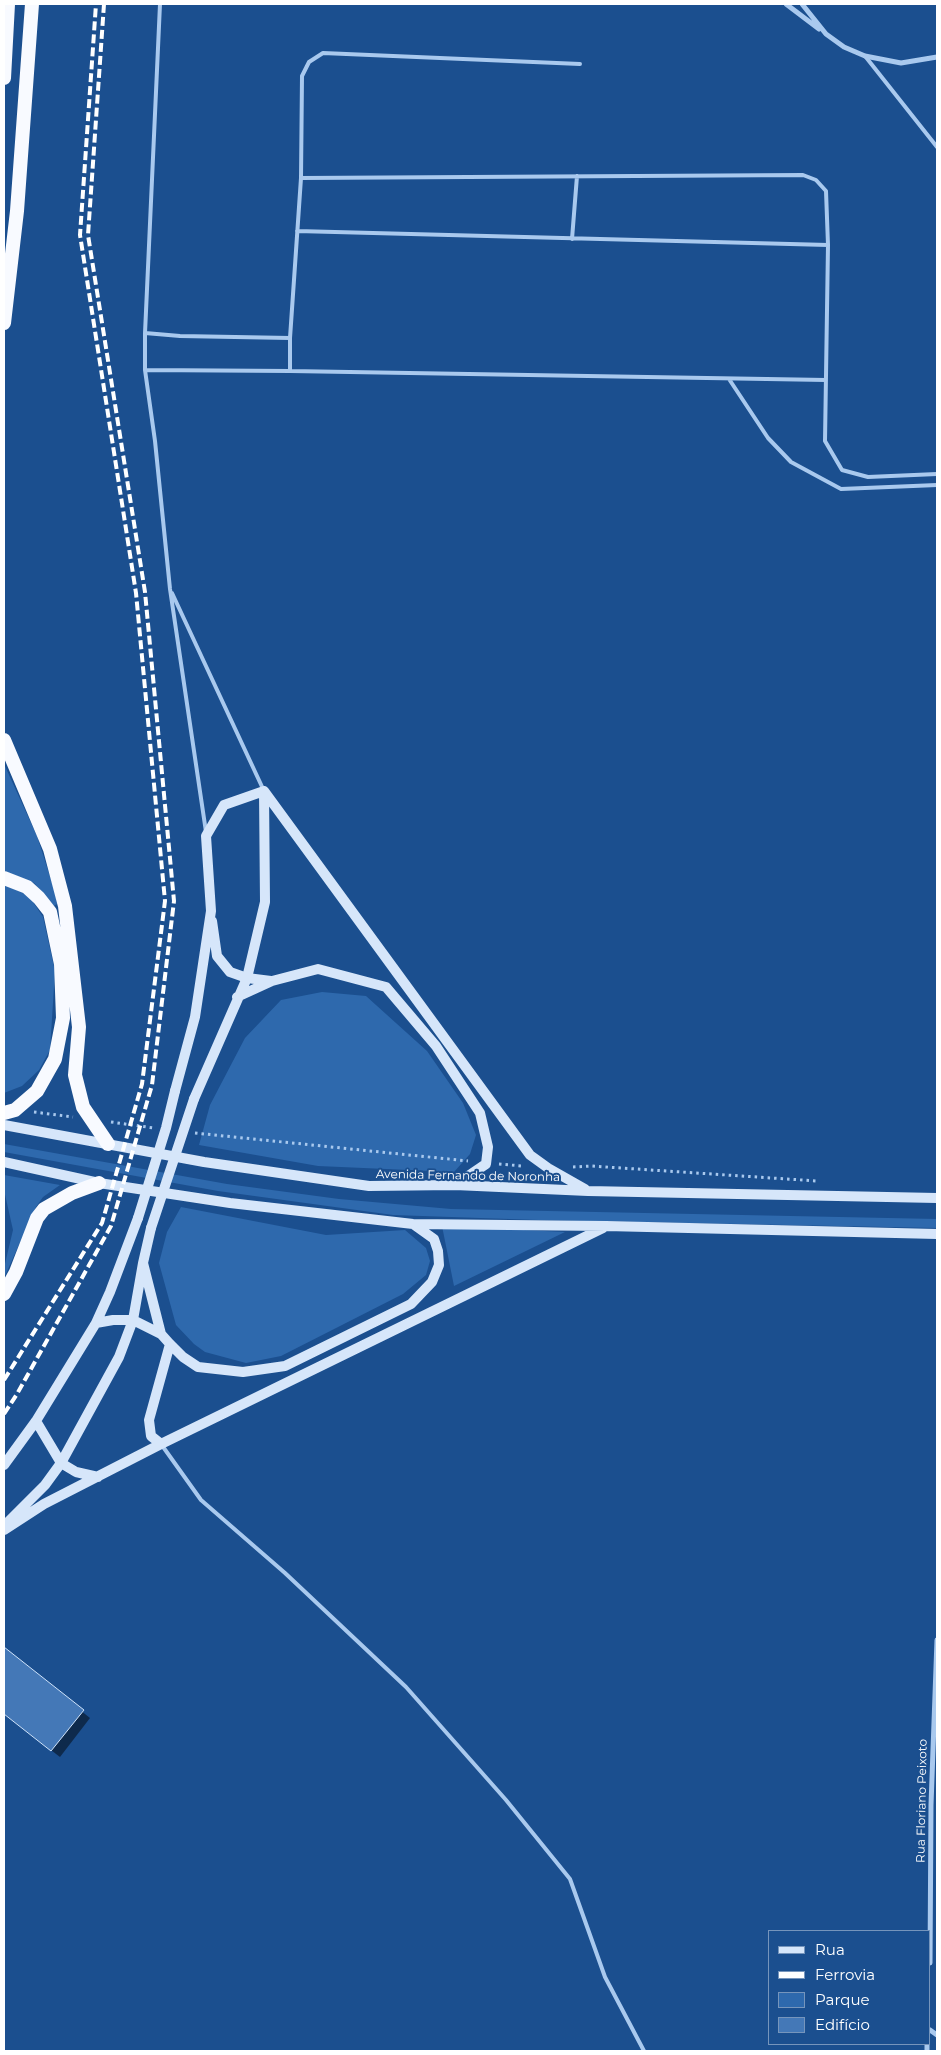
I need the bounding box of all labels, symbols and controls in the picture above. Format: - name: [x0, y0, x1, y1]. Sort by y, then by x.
- street label: Avenida Fernando de Noronha: [376, 1167, 560, 1185]
- street label: Rua Floriano Peixoto: [914, 1739, 930, 1863]
- legend: [768, 1930, 931, 2045]
- text: Rua: [815, 1940, 845, 1959]
- text: Ferrovia: [815, 1965, 875, 1984]
- text: Parque: [815, 1990, 870, 2009]
- text: Edifício: [815, 2015, 870, 2034]

